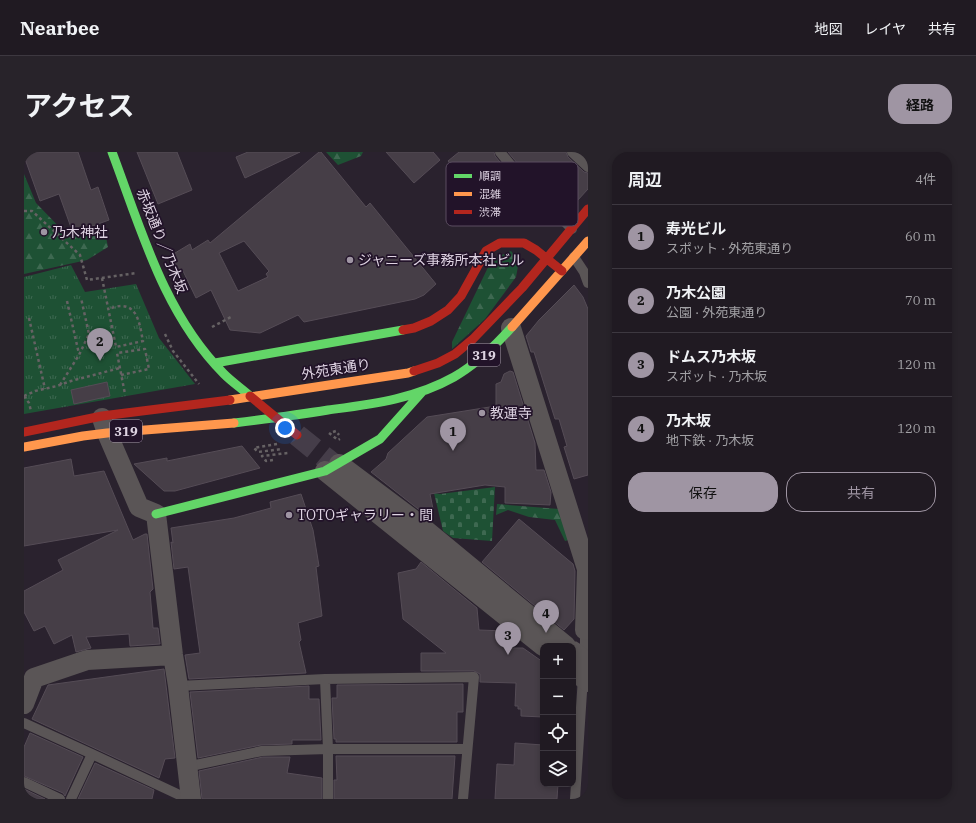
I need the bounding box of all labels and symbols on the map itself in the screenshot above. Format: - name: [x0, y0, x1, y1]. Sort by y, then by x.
- legend: [446, 162, 578, 226]
- text: 順調: [479, 169, 501, 183]
- street label: 赤坂通り／乃木坂: [133, 186, 191, 296]
- text: 混雑: [479, 187, 501, 201]
- text: 渋滞: [479, 205, 501, 219]
- place label: 乃木神社: [52, 223, 108, 241]
- marker: 乃木神社: [39, 227, 49, 237]
- place label: ジャニーズ事務所本社ビル: [358, 251, 525, 269]
- marker: ジャニーズ事務所本社ビル: [345, 255, 355, 265]
- pin: 2: [87, 328, 113, 361]
- road number: 319: [468, 344, 500, 366]
- street label: 外苑東通り: [300, 355, 372, 383]
- place label: 教運寺: [490, 404, 532, 422]
- marker: 教運寺: [477, 408, 487, 418]
- your location: [275, 418, 295, 438]
- pin: 1: [440, 418, 466, 451]
- road number: 319: [110, 420, 142, 442]
- place label: TOTOギャラリー・間: [297, 506, 433, 524]
- marker: TOTOギャラリー・間: [284, 510, 294, 520]
- pin: 4: [533, 600, 559, 633]
- pin: 3: [495, 622, 521, 655]

